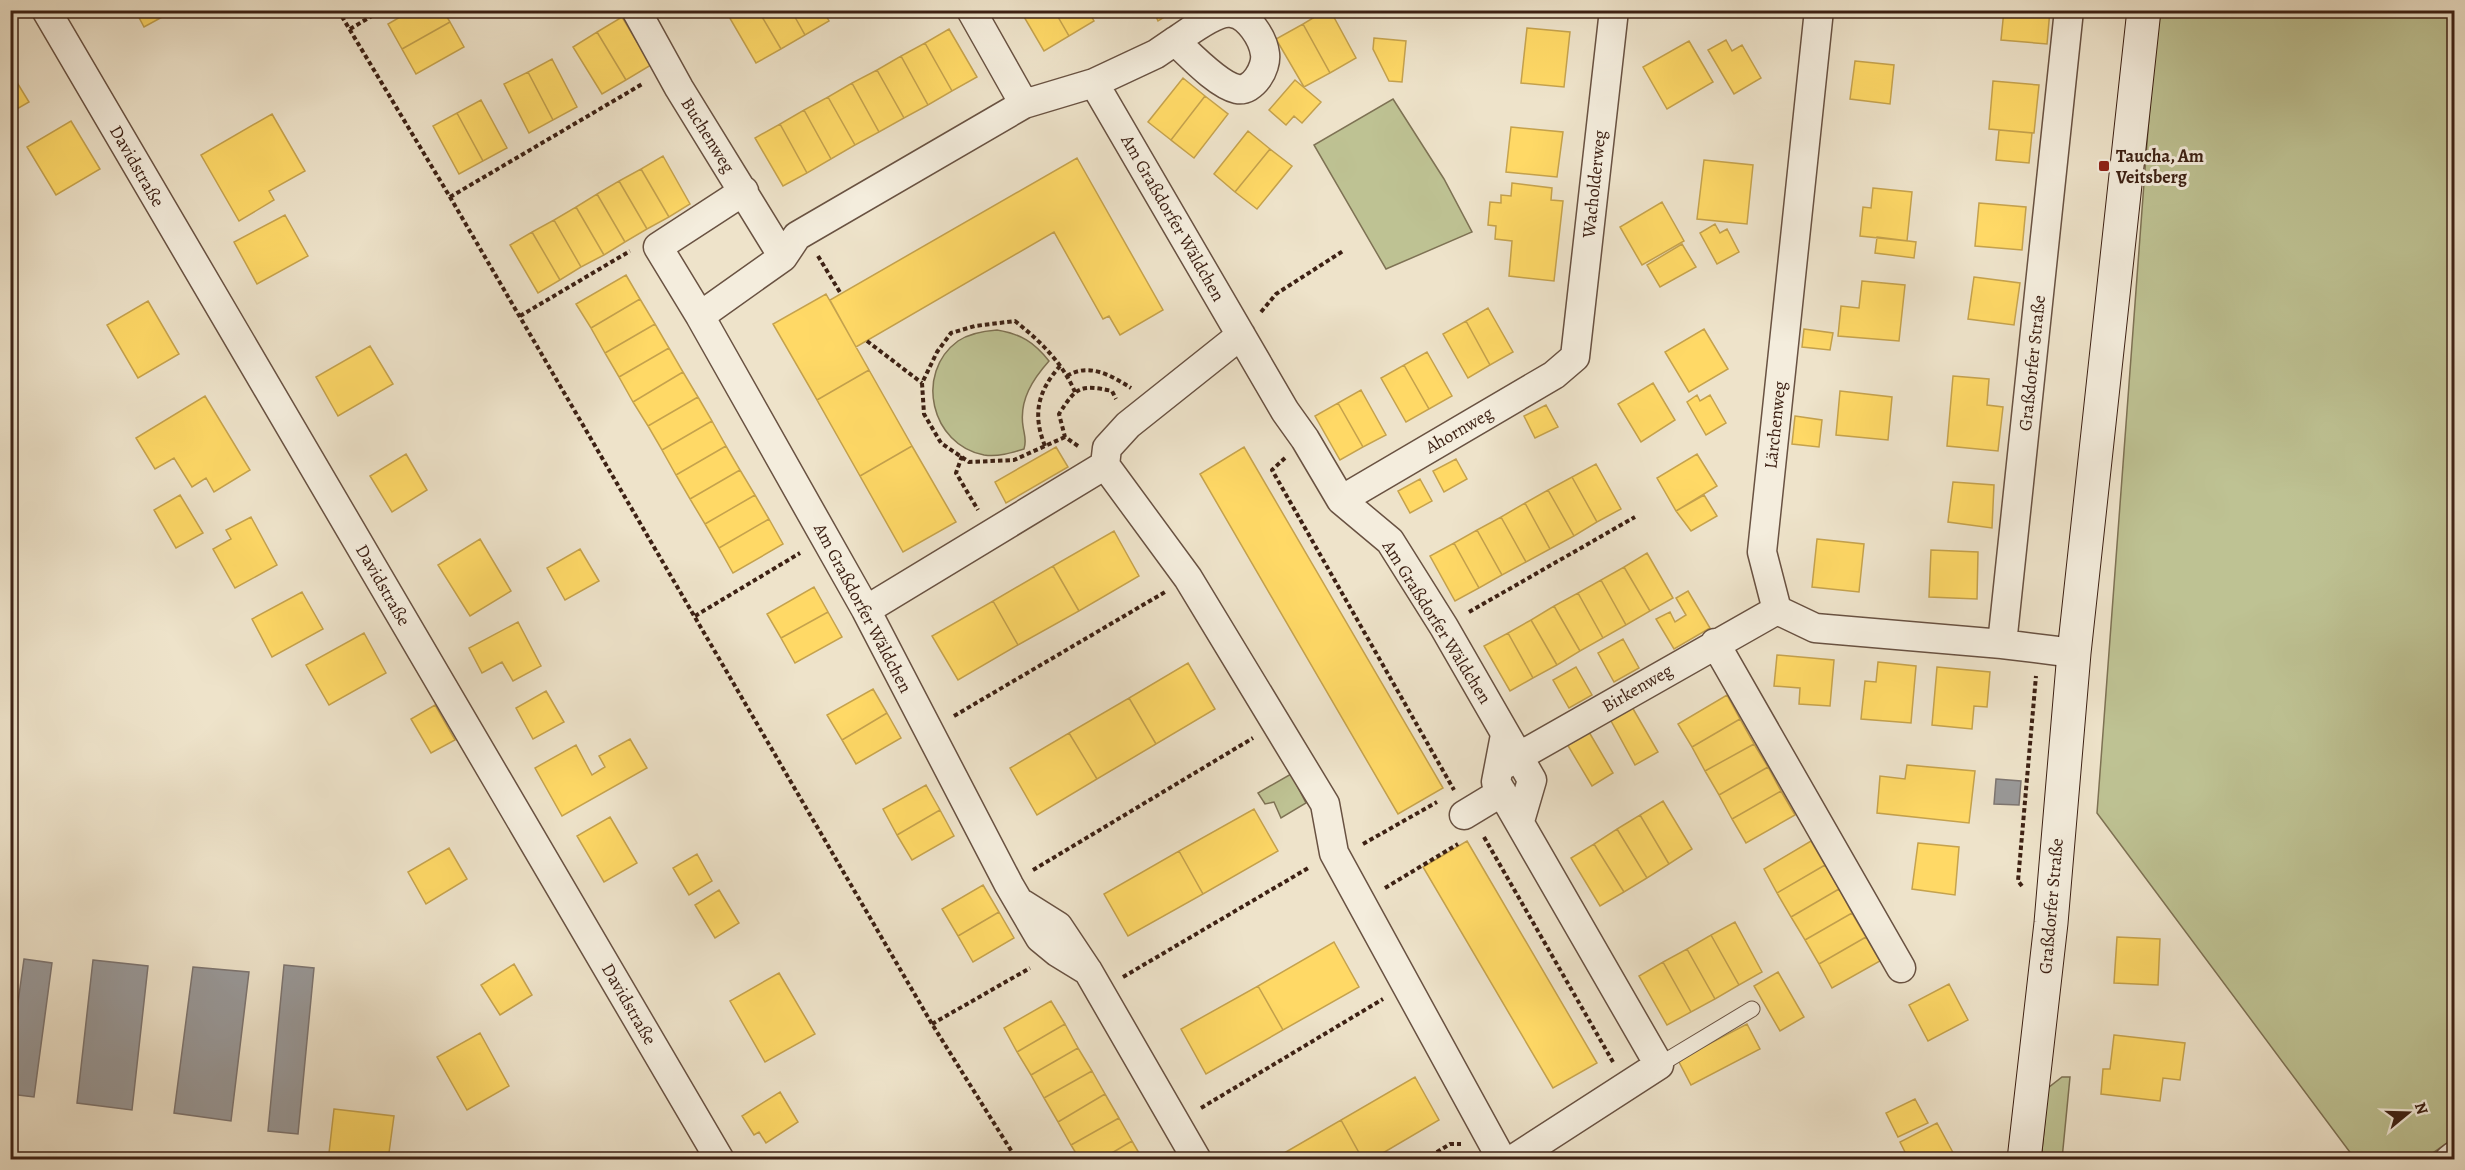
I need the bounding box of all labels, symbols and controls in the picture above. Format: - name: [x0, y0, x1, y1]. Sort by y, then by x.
- street label: Buchenweg: [675, 93, 741, 177]
- street label: Davidstraße: [104, 121, 170, 211]
- street label: Am Graßdorfer Wäldchen: [1115, 129, 1231, 306]
- street label: Wacholderweg: [1576, 129, 1612, 240]
- place label: Taucha, Am Veitsberg: [2115, 144, 2204, 189]
- marker: Taucha, Am Veitsberg: [2097, 159, 2111, 173]
- street label: Graßdorfer Straße: [2013, 294, 2051, 432]
- street label: Lärchenweg: [1758, 380, 1792, 470]
- street label: Ahornweg: [1420, 401, 1497, 460]
- street label: Am Graßdorfer Wäldchen: [808, 518, 918, 697]
- street label: Am Graßdorfer Wäldchen: [1376, 535, 1497, 708]
- street label: Davidstraße: [350, 540, 416, 630]
- street label: Birkenweg: [1597, 658, 1677, 718]
- street label: Graßdorfer Straße: [2033, 837, 2069, 975]
- street label: Davidstraße: [596, 959, 662, 1049]
- north arrow: [2378, 1083, 2438, 1143]
- text: N: [2409, 1099, 2434, 1118]

